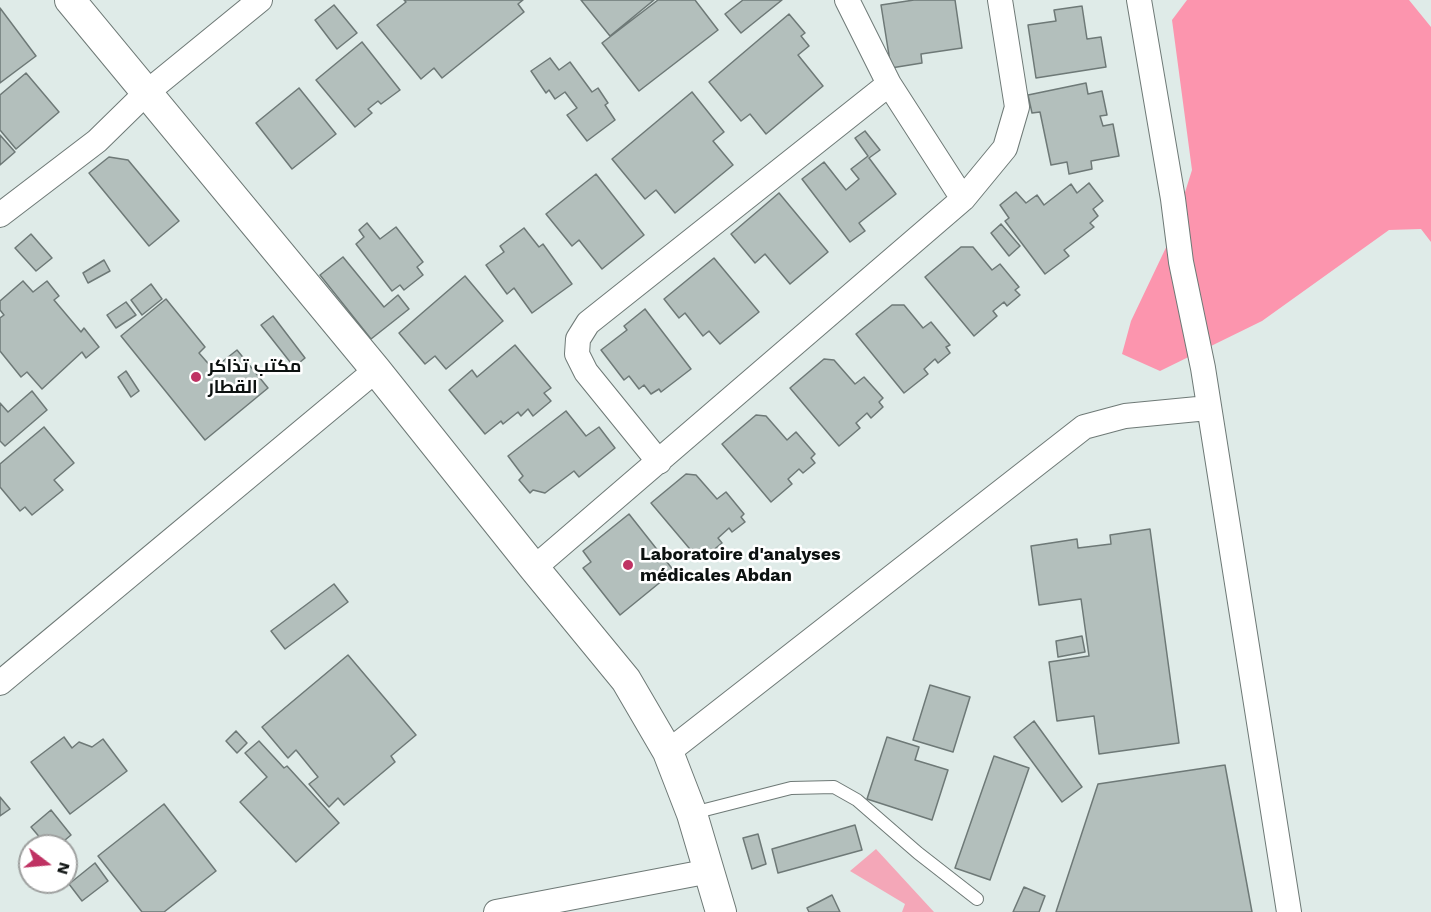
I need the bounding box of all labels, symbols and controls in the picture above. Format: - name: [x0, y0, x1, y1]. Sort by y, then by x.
- place label: مكتب تذاكر القطار: [208, 356, 301, 398]
- marker: مكتب تذاكر القطار: [189, 370, 203, 384]
- place label: Laboratoire d'analyses médicales Abdan: [640, 544, 841, 586]
- marker: Laboratoire d'analyses médicales Abdan: [621, 558, 635, 572]
- north arrow: [18, 834, 78, 894]
- text: N: [53, 860, 75, 877]

